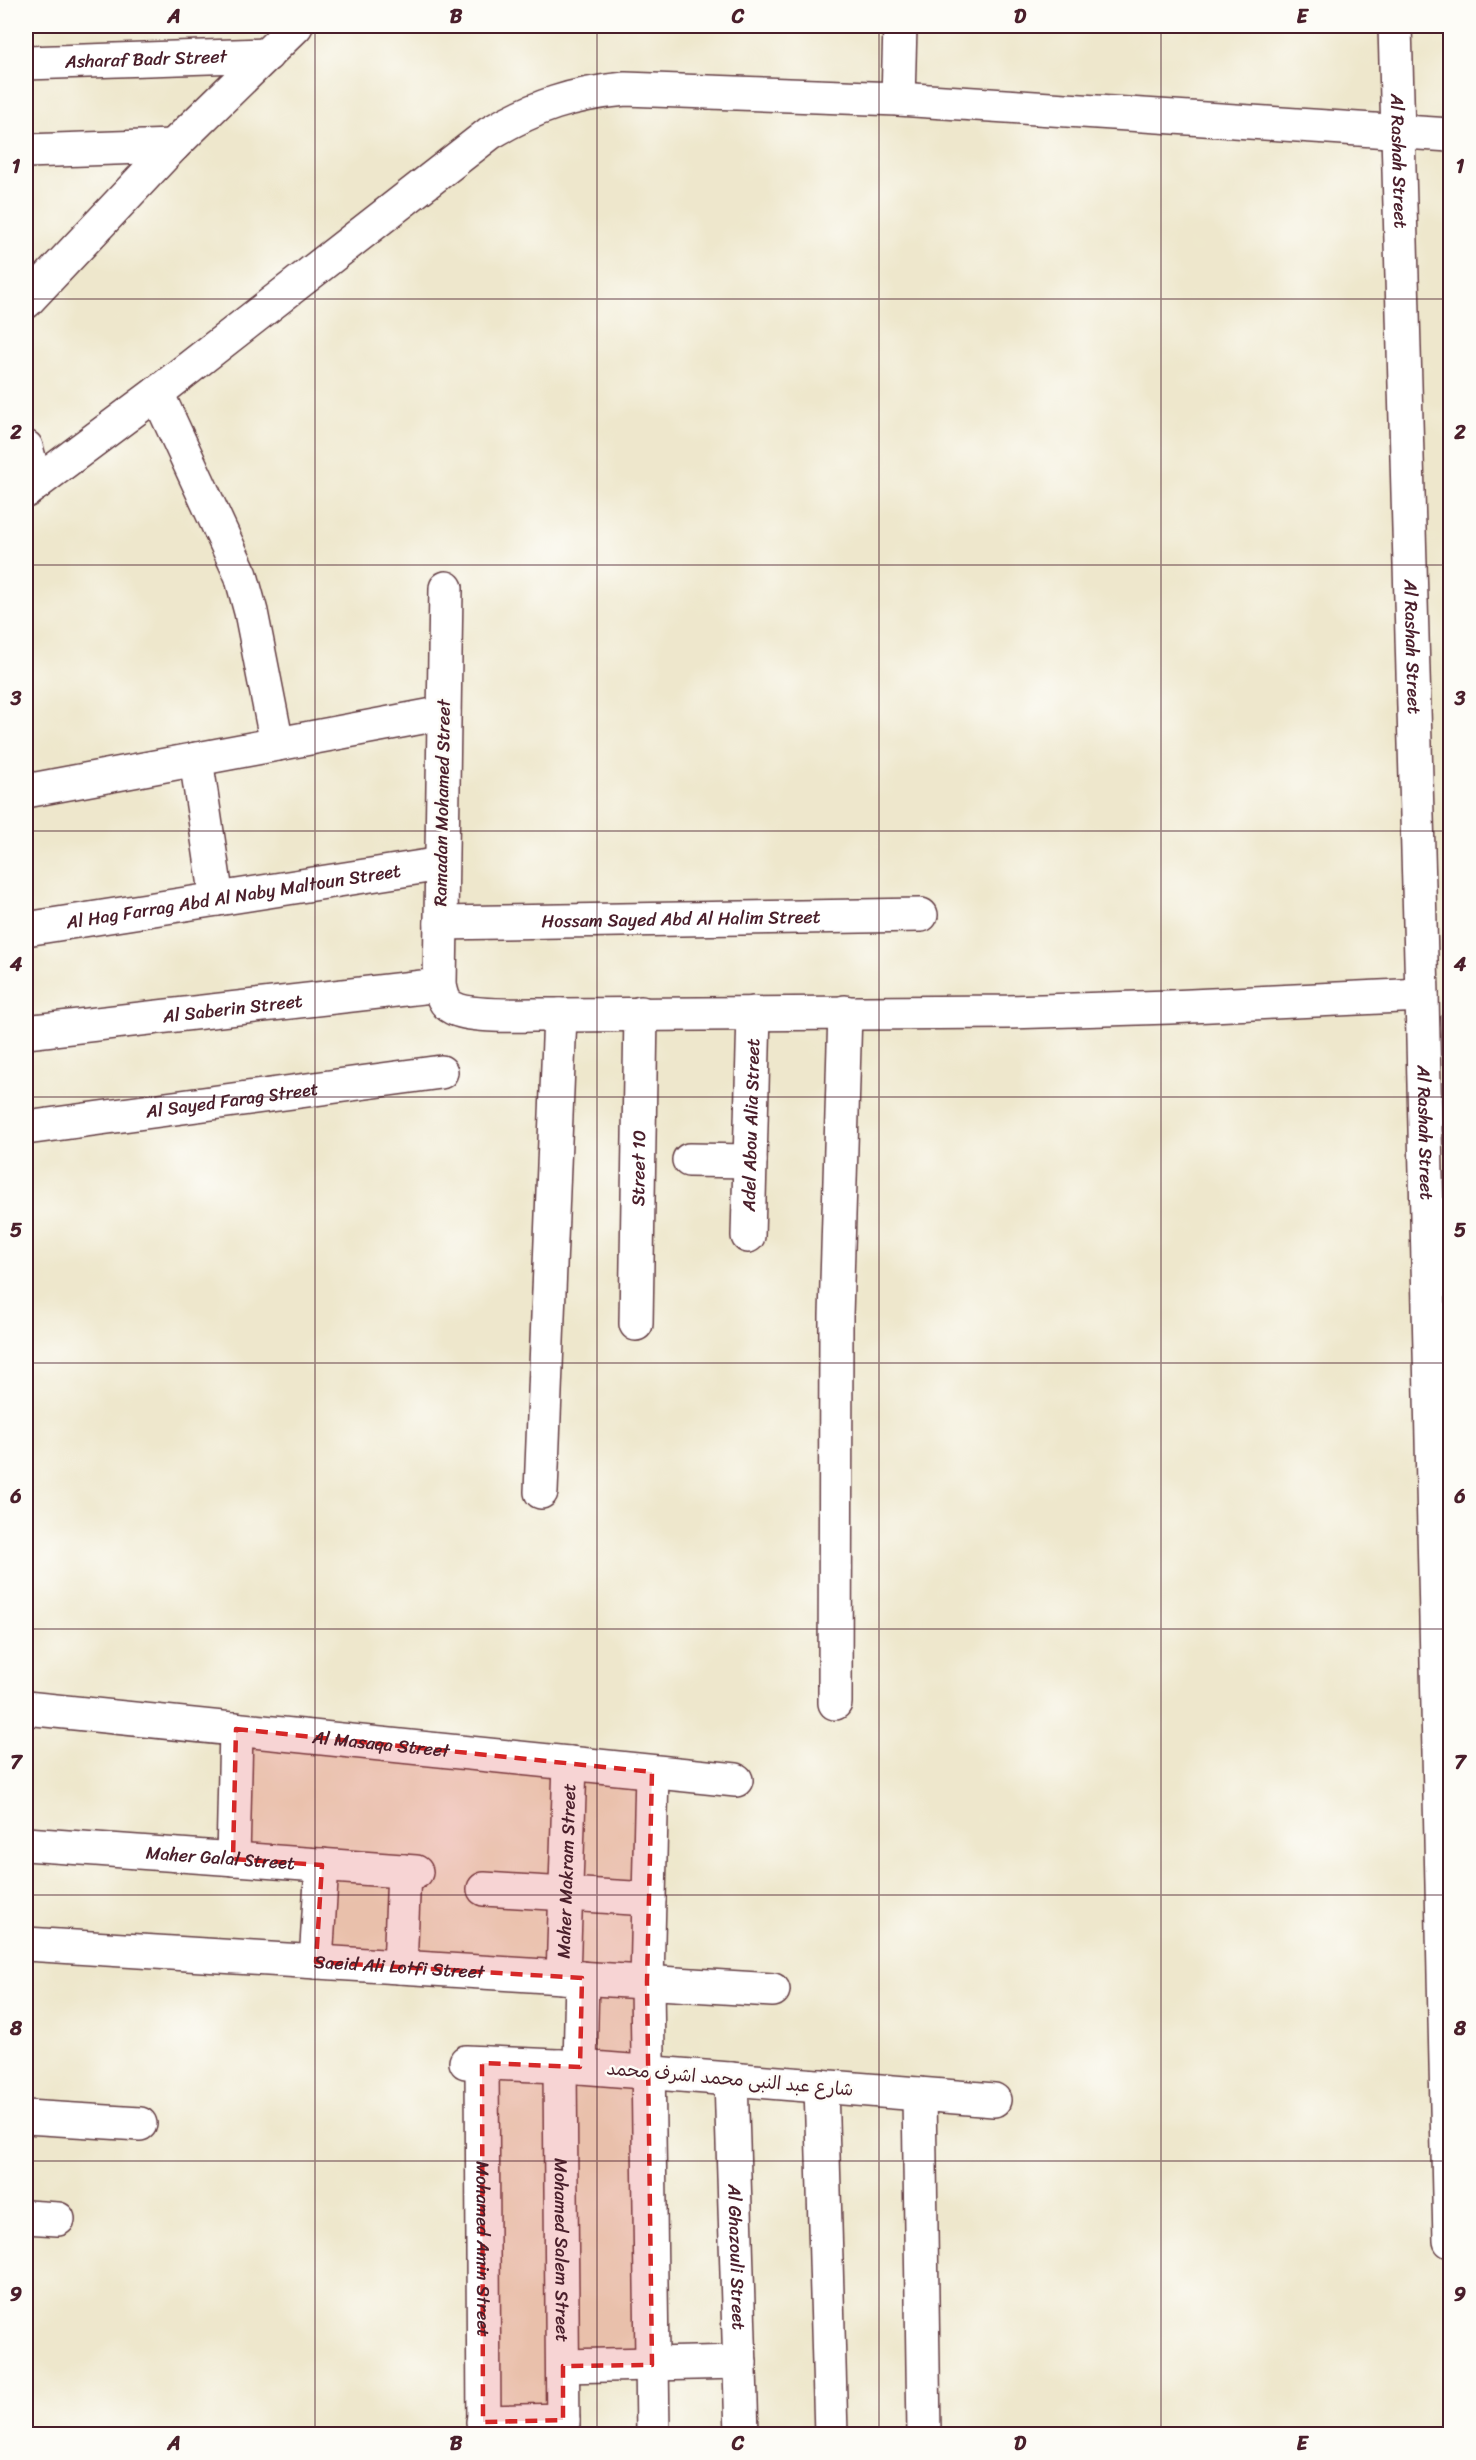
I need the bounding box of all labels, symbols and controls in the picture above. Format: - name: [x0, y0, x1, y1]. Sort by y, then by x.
- text: A: [166, 0, 181, 34]
- text: B: [450, 0, 463, 34]
- text: C: [731, 0, 745, 34]
- text: D: [1014, 0, 1027, 34]
- text: E: [1296, 0, 1309, 34]
- street label: Asharaf Badr Street: [63, 40, 228, 78]
- street label: Al Rashah Street: [1381, 92, 1417, 229]
- text: 1: [12, 149, 21, 184]
- text: 1: [1456, 149, 1465, 184]
- text: 2: [9, 415, 22, 450]
- text: 2: [1453, 415, 1466, 450]
- street label: Al Rashah Street: [1394, 578, 1430, 715]
- text: 3: [10, 681, 22, 716]
- text: 3: [1454, 681, 1466, 716]
- street label: Ramadan Mohamed Street: [424, 698, 460, 907]
- street label: Al Hag Farrag Abd Al Naby Maltoun Street: [63, 855, 403, 939]
- street label: Hossam Sayed Abd Al Halim Street: [541, 901, 821, 937]
- text: 4: [9, 947, 23, 982]
- text: 4: [1453, 947, 1467, 982]
- street label: Al Saberin Street: [160, 985, 304, 1032]
- street label: Adel Abou Alia Street: [733, 1038, 769, 1213]
- street label: Al Rashah Street: [1408, 1064, 1443, 1201]
- street label: Al Sayed Farag Street: [143, 1073, 321, 1128]
- street label: Street 10: [622, 1130, 655, 1206]
- text: 5: [10, 1213, 22, 1248]
- text: 5: [1454, 1213, 1466, 1248]
- text: 6: [9, 1479, 22, 1514]
- text: 6: [1453, 1479, 1466, 1514]
- street label: Al Masaqa Street: [310, 1721, 452, 1767]
- text: 7: [10, 1745, 23, 1780]
- text: 7: [1454, 1745, 1467, 1780]
- street label: Maher Makram Street: [548, 1783, 585, 1959]
- street label: Maher Galal Street: [145, 1837, 296, 1879]
- street label: Saeid Ali Lotfi Street: [313, 1946, 486, 1988]
- text: 8: [9, 2011, 23, 2046]
- text: 8: [1453, 2011, 1467, 2046]
- street label: شارع عبد النبى محمد اشرف محمد: [605, 2052, 855, 2106]
- street label: Mohamed Salem Street: [545, 2158, 578, 2342]
- street label: Mohamed Amin Street: [467, 2161, 499, 2337]
- street label: Al Ghazouli Street: [718, 2182, 755, 2330]
- text: 9: [10, 2277, 22, 2312]
- text: 9: [1454, 2277, 1466, 2312]
- text: A: [166, 2426, 181, 2460]
- text: B: [450, 2426, 463, 2460]
- text: C: [731, 2426, 745, 2460]
- text: D: [1014, 2426, 1027, 2460]
- text: E: [1296, 2426, 1309, 2460]

